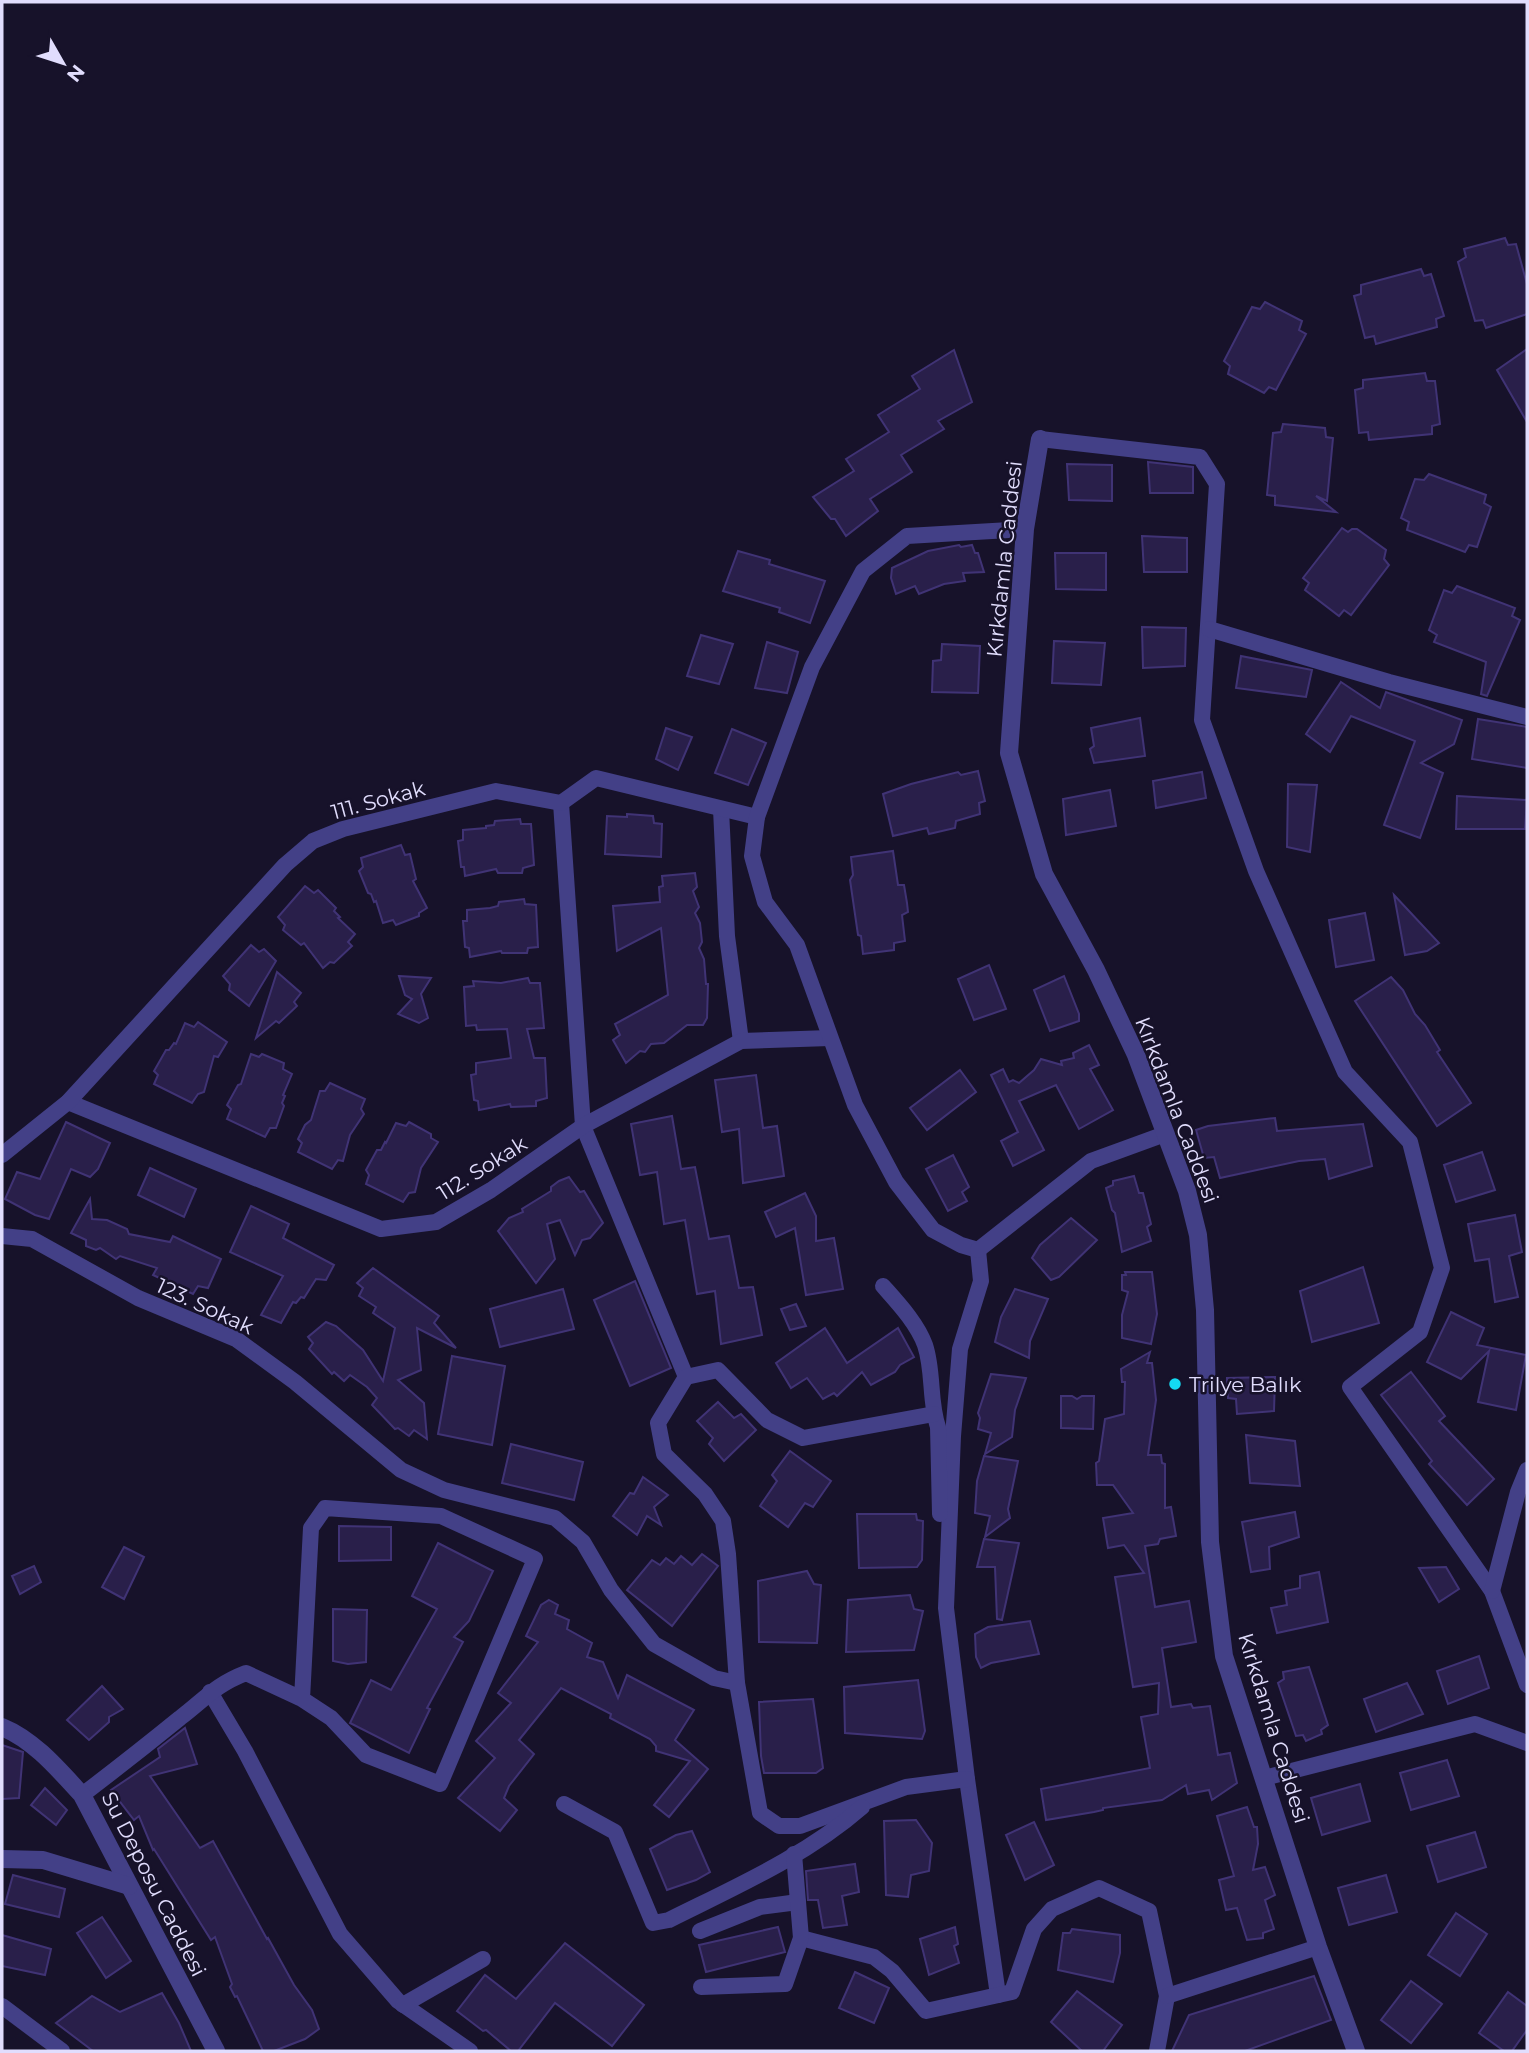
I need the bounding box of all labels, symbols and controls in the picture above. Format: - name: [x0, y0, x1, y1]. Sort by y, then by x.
- north arrow: [28, 28, 98, 98]
- text: N: [62, 60, 90, 87]
- street label: Kırkdamla Caddesi: [981, 460, 1027, 658]
- street label: 111. Sokak: [328, 775, 428, 825]
- street label: Kırkdamla Caddesi: [1130, 1013, 1224, 1207]
- street label: 112. Sokak: [433, 1131, 532, 1205]
- street label: 123. Sokak: [152, 1273, 258, 1340]
- place label: Trilye Balık: [1189, 1372, 1302, 1397]
- marker: Trilye Balık: [1167, 1376, 1183, 1392]
- street label: Kırkdamla Caddesi: [1233, 1630, 1315, 1826]
- street label: Su Deposu Caddesi: [97, 1787, 211, 1981]

